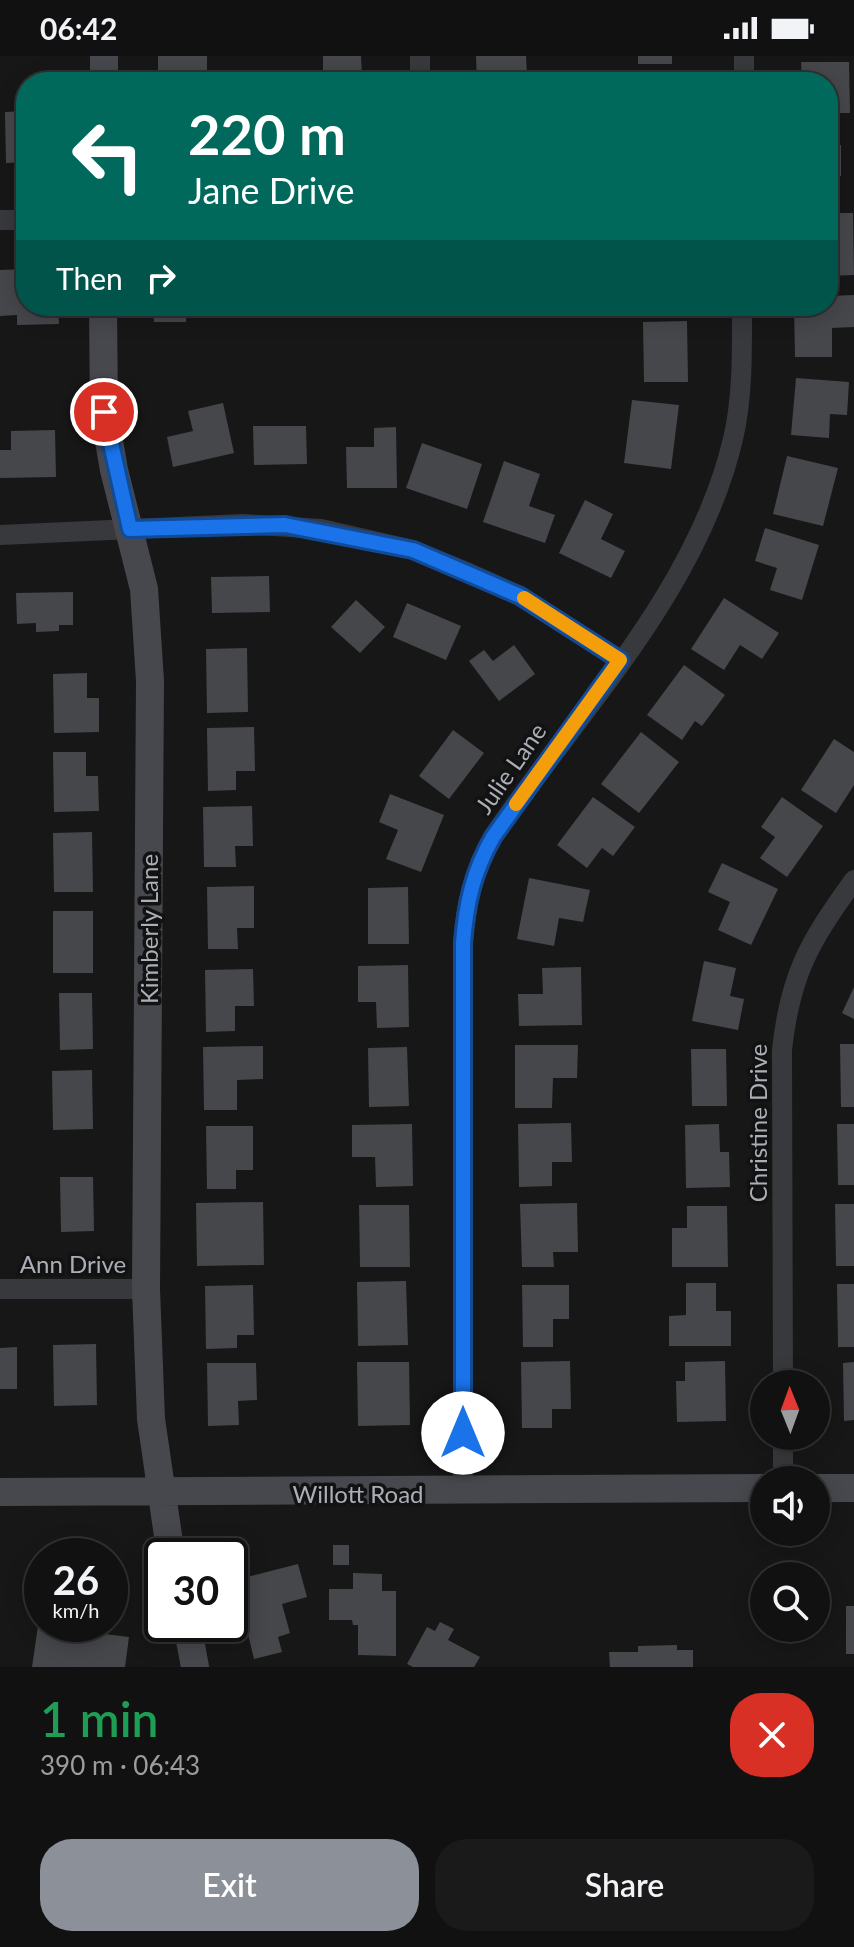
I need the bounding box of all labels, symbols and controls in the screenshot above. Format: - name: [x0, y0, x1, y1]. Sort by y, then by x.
- text: 06:42: [40, 10, 117, 46]
- text: 220 m: [188, 100, 346, 167]
- icon: left: [56, 104, 160, 208]
- text: Jane Drive: [188, 168, 355, 212]
- icon: right: [139, 256, 183, 300]
- text: Then: [56, 260, 123, 296]
- pin: [70, 378, 138, 446]
- icon: arrive: [82, 390, 126, 434]
- street label: Julie Lane: [468, 717, 552, 819]
- street label: Kimberly Lane: [134, 854, 163, 1004]
- street label: Christine Drive: [743, 1044, 772, 1202]
- street label: Ann Drive: [20, 1249, 126, 1278]
- north arrow: [750, 1370, 830, 1450]
- map controls: [750, 1370, 830, 1642]
- position arrow: [421, 1391, 505, 1475]
- button: sound: [750, 1466, 830, 1546]
- street label: Willott Road: [292, 1479, 424, 1508]
- speed limit sign: 30: [144, 1538, 248, 1642]
- text: 26: [53, 1556, 99, 1604]
- button: search: [750, 1562, 830, 1642]
- text: km/h: [53, 1598, 99, 1622]
- text: 1 min: [40, 1690, 158, 1747]
- button: close: [730, 1693, 814, 1777]
- text: 390 m · 06:43: [40, 1749, 200, 1781]
- button: Exit: [40, 1839, 419, 1931]
- button: Share: [435, 1839, 814, 1931]

